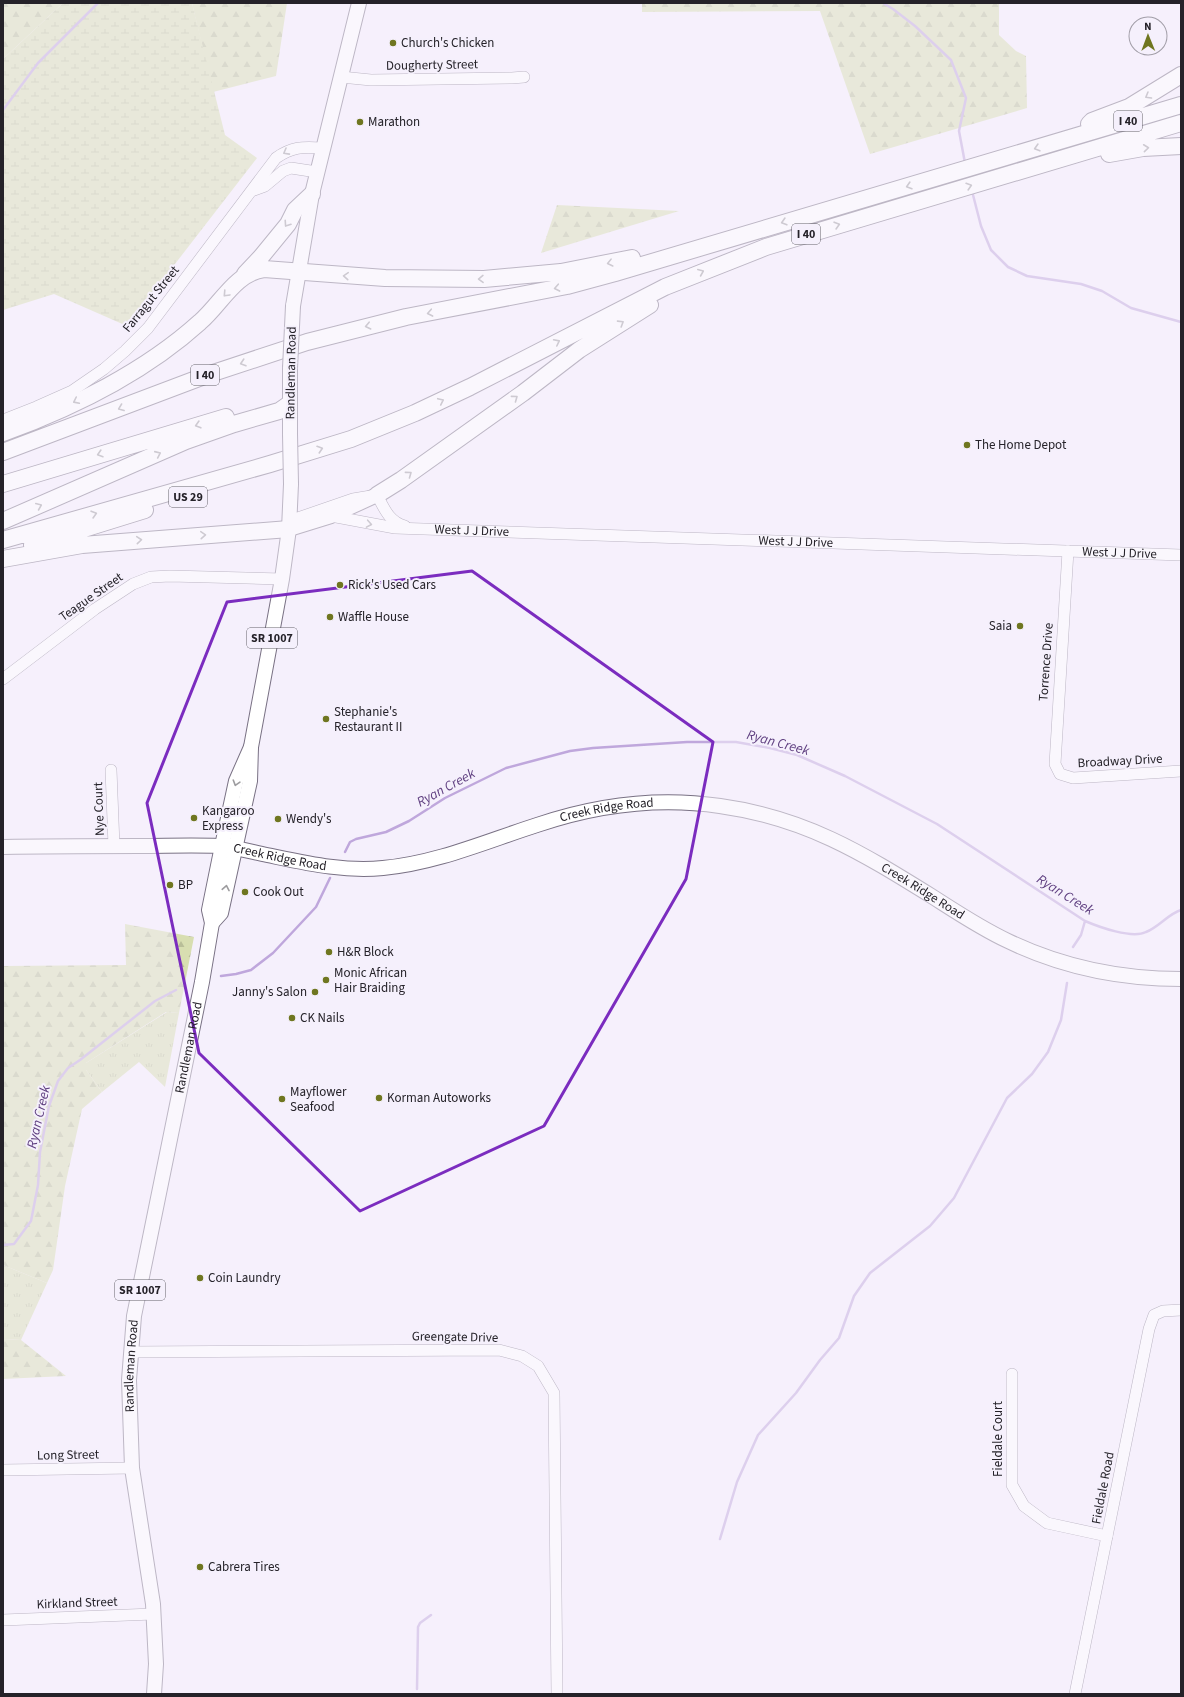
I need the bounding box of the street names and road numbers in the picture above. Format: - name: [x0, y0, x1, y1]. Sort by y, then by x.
- street label: Dougherty Street: [386, 55, 479, 75]
- road number: I 40: [1114, 111, 1142, 131]
- road number: I 40: [792, 224, 820, 244]
- street label: Farragut Street: [119, 261, 184, 336]
- street label: Randleman Road: [281, 326, 301, 420]
- road number: I 40: [191, 365, 219, 385]
- road number: US 29: [169, 487, 207, 507]
- street label: West J J Drive: [434, 520, 510, 541]
- street label: West J J Drive: [758, 531, 833, 552]
- street label: West J J Drive: [1082, 543, 1157, 563]
- street label: Teague Street: [55, 568, 127, 626]
- street label: Torrence Drive: [1034, 622, 1058, 702]
- road number: SR 1007: [247, 628, 297, 648]
- street label: Broadway Drive: [1077, 750, 1163, 772]
- street label: Nye Court: [89, 781, 109, 836]
- street label: Creek Ridge Road: [558, 794, 654, 827]
- street label: Creek Ridge Road: [232, 839, 328, 875]
- street label: Creek Ridge Road: [878, 858, 968, 924]
- street label: Randleman Road: [171, 1000, 207, 1095]
- road number: SR 1007: [115, 1280, 165, 1300]
- street label: Randleman Road: [120, 1319, 143, 1413]
- street label: Greengate Drive: [412, 1327, 498, 1347]
- street label: Fieldale Court: [989, 1400, 1007, 1477]
- street label: Long Street: [37, 1445, 100, 1465]
- street label: Fieldale Road: [1087, 1450, 1119, 1526]
- street label: Kirkland Street: [36, 1593, 118, 1613]

